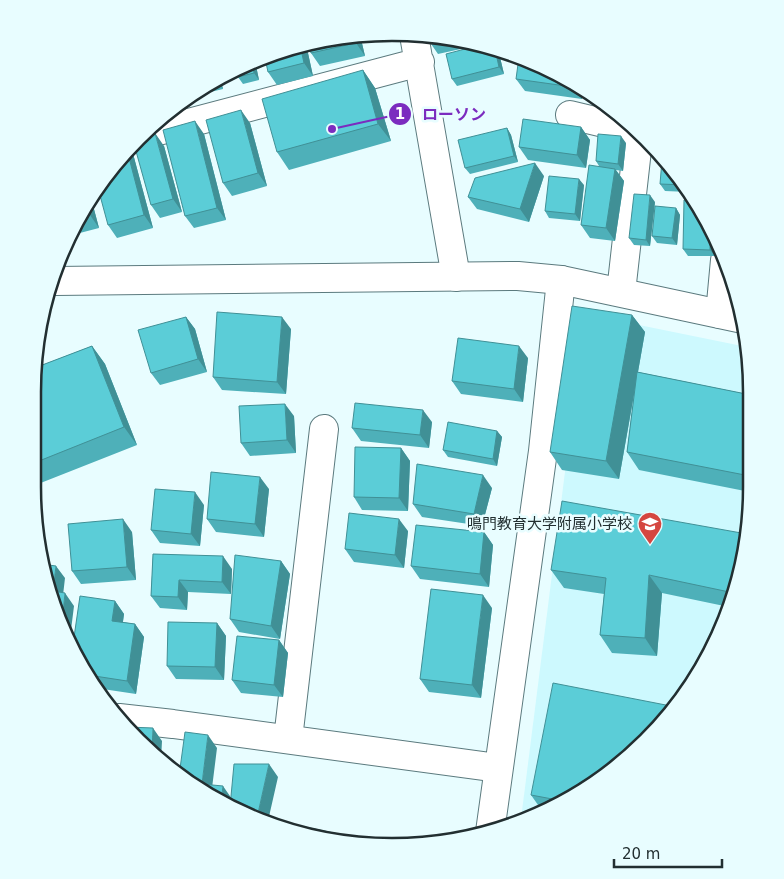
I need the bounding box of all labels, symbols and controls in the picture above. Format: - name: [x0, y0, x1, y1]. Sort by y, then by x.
- callout: ローソン: [387, 99, 496, 130]
- text: 1: [395, 105, 405, 123]
- text: ローソン: [422, 105, 486, 124]
- school or university icon: 鳴門教育大学附属小学校: [637, 511, 663, 545]
- place label: 鳴門教育大学附属小学校: [467, 515, 632, 533]
- scale bar: [614, 836, 722, 868]
- text: 20 m: [622, 845, 660, 863]

